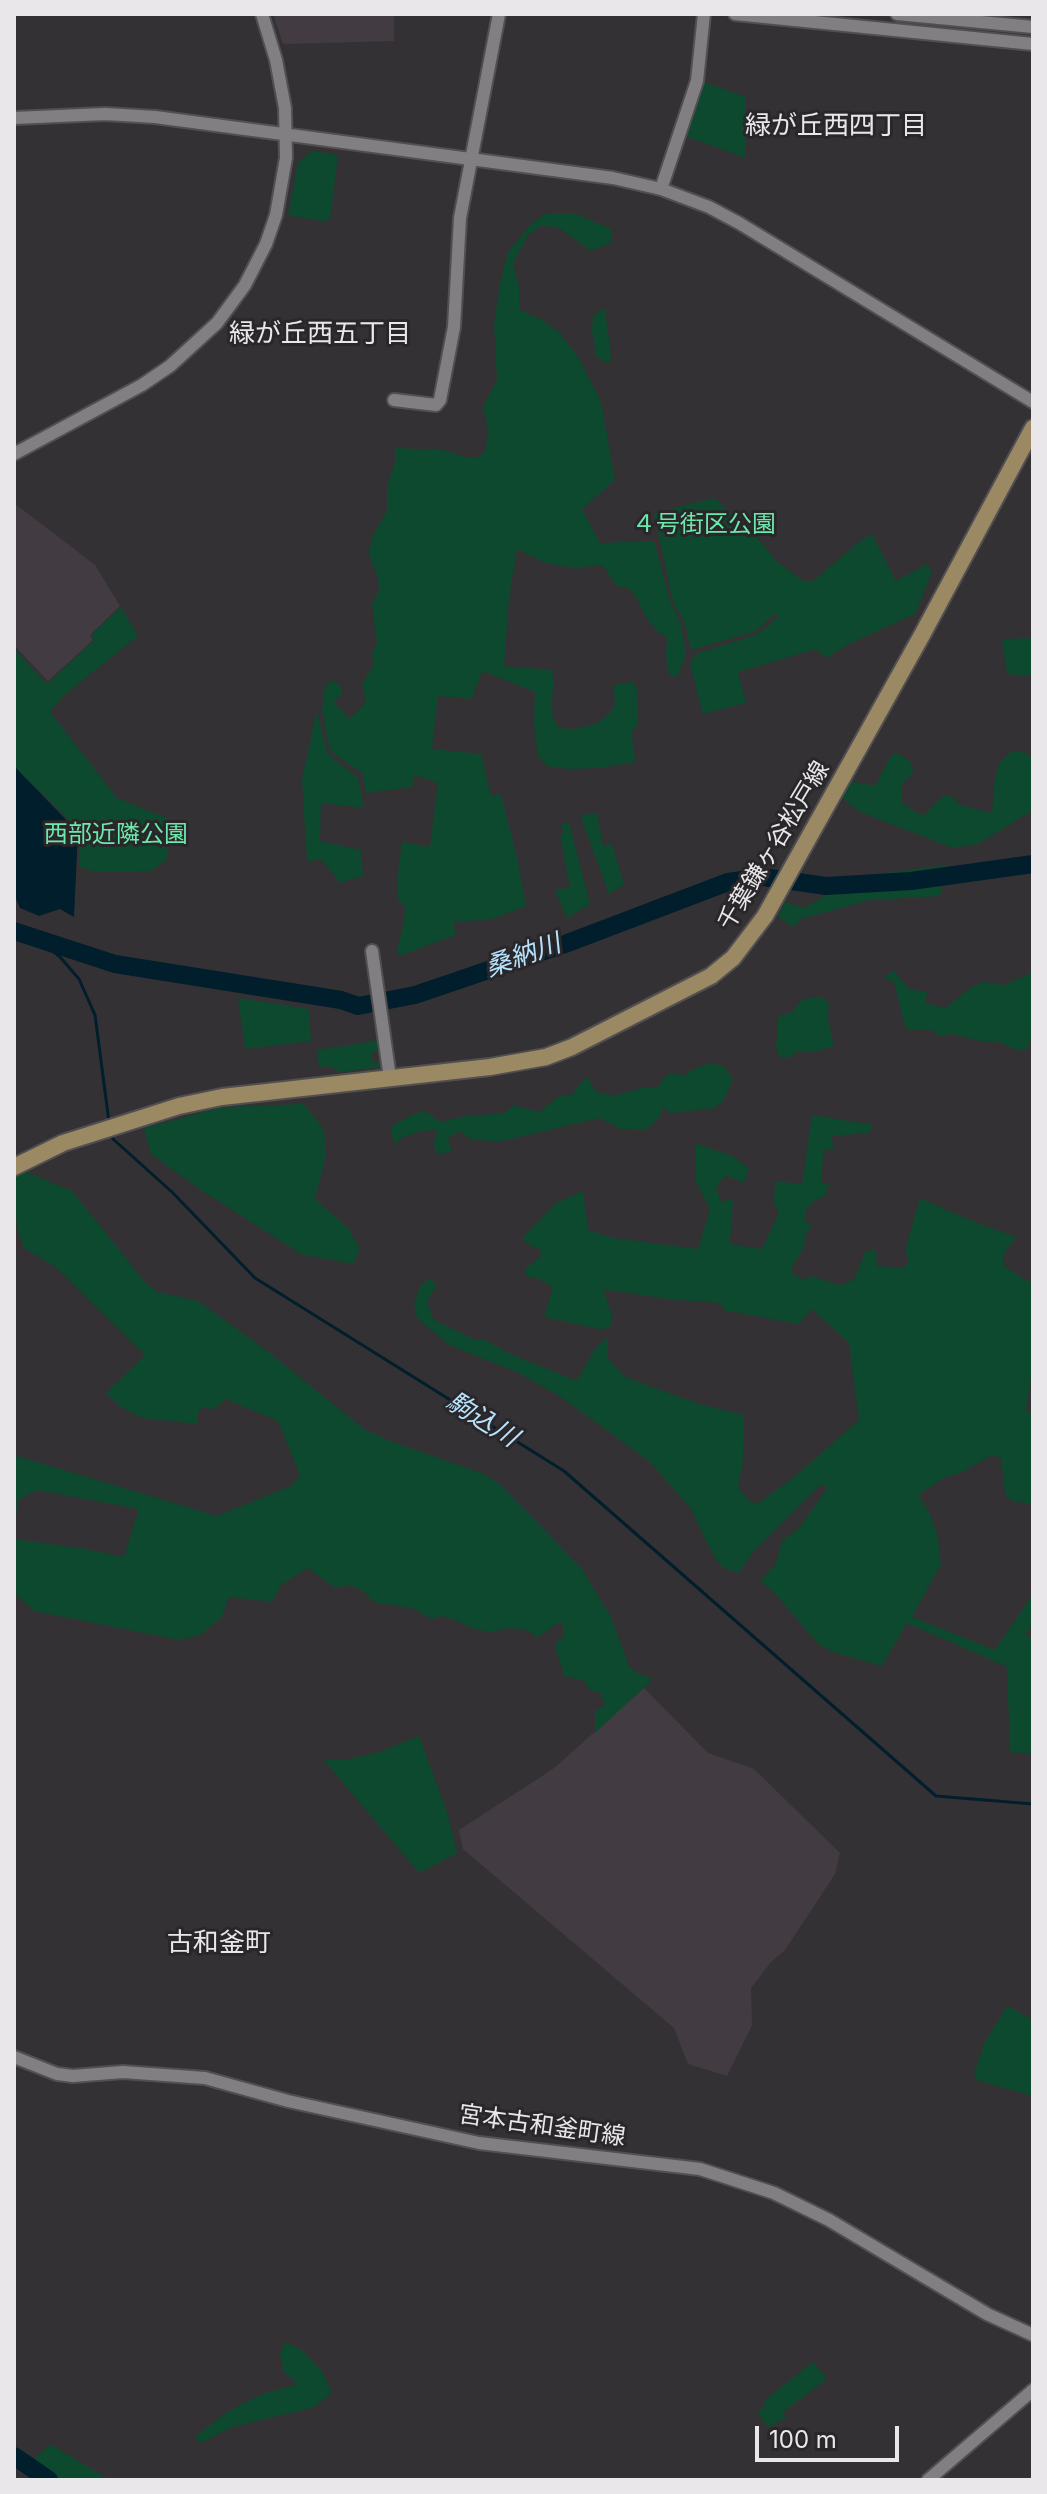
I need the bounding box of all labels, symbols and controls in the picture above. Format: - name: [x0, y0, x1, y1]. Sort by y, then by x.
- district label: 緑が丘西四丁目: [745, 110, 927, 142]
- district label: 緑が丘西五丁目: [229, 318, 411, 350]
- park label: ４号街区公園: [632, 511, 776, 539]
- street label: 千葉鎌ヶ谷松戸線: [712, 756, 836, 936]
- park label: 西部近隣公園: [44, 821, 188, 849]
- water label: 桑納川: [481, 928, 565, 984]
- water label: 駒込川: [441, 1386, 523, 1454]
- district label: 古和釜町: [167, 1927, 271, 1959]
- street label: 宮本古和釜町線: [457, 2100, 627, 2152]
- scale bar: [759, 2410, 903, 2460]
- text: 100 m: [769, 2425, 837, 2454]

